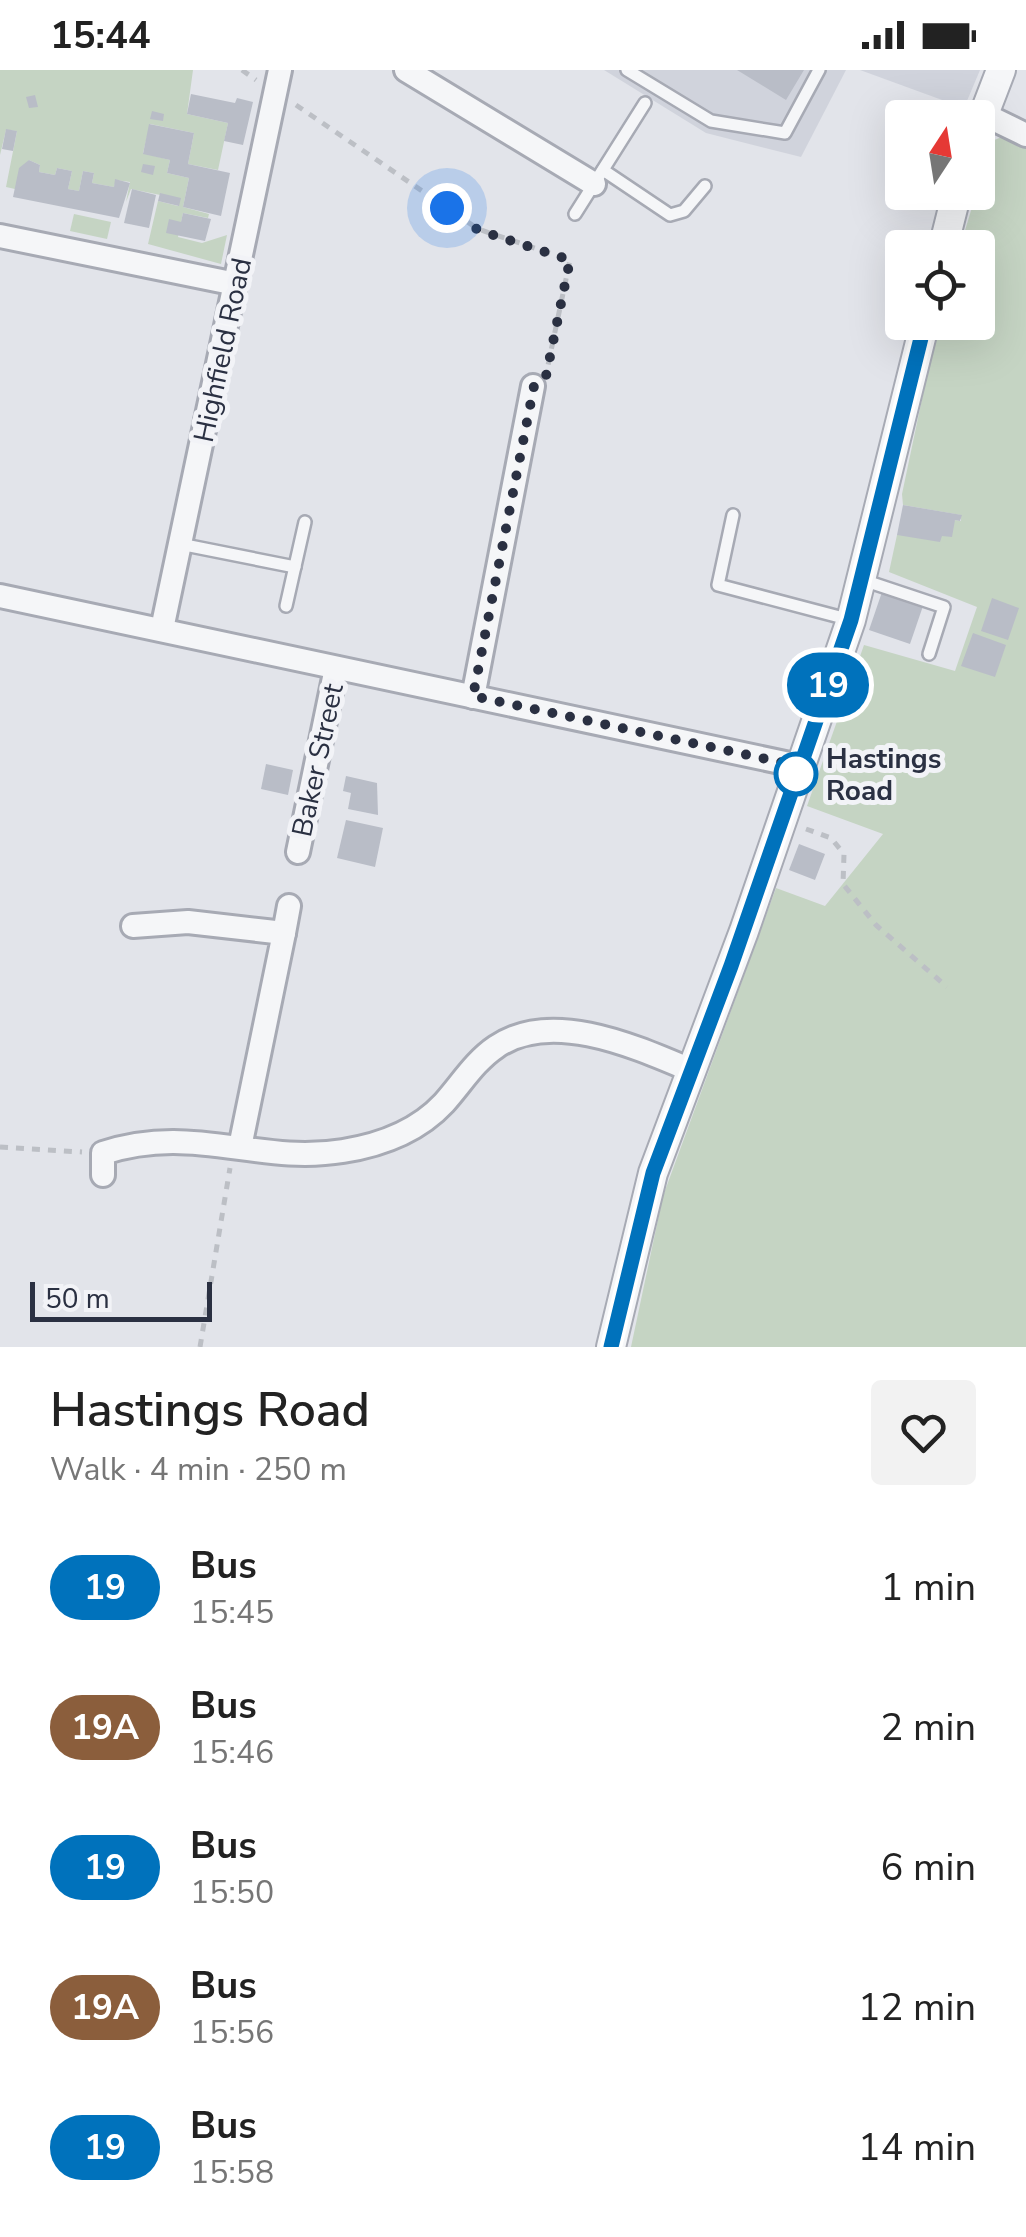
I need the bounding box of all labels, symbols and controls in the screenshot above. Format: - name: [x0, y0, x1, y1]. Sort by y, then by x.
- text: 15:44: [50, 10, 151, 61]
- north arrow: [885, 100, 995, 210]
- map controls: [885, 100, 995, 340]
- your location: [422, 183, 472, 233]
- button: locate: [885, 230, 995, 340]
- street label: Highfield Road: [185, 255, 261, 446]
- line badge: 19: [783, 652, 873, 718]
- text: 19: [807, 662, 849, 709]
- street label: Baker Street: [283, 680, 353, 840]
- place label: Hastings Road: [826, 740, 941, 810]
- marker: Hastings Road: [775, 753, 817, 795]
- scale bar: [30, 1277, 212, 1322]
- text: 50 m: [45, 1280, 110, 1318]
- text: Hastings Road: [50, 1377, 370, 1443]
- button: heart: [871, 1380, 976, 1485]
- text: Walk · 4 min · 250 m: [50, 1448, 347, 1491]
- text: Bus: [190, 1540, 257, 1591]
- text: 1 min: [881, 1562, 976, 1613]
- text: 19: [84, 1564, 126, 1611]
- text: 15:45: [190, 1591, 274, 1634]
- text: Bus: [190, 1680, 257, 1731]
- text: 2 min: [881, 1702, 976, 1753]
- text: 19A: [71, 1704, 139, 1751]
- text: 15:46: [190, 1731, 274, 1774]
- text: Bus: [190, 1820, 257, 1871]
- text: 6 min: [881, 1842, 976, 1893]
- text: 19: [84, 1844, 126, 1891]
- text: 15:50: [190, 1871, 274, 1914]
- text: Bus: [190, 1960, 257, 2011]
- text: 12 min: [858, 1982, 976, 2033]
- text: 19A: [71, 1984, 139, 2031]
- text: 15:56: [190, 2011, 274, 2054]
- text: Bus: [190, 2100, 257, 2151]
- text: 14 min: [858, 2122, 976, 2173]
- text: 19: [84, 2124, 126, 2171]
- text: 15:58: [190, 2151, 274, 2194]

